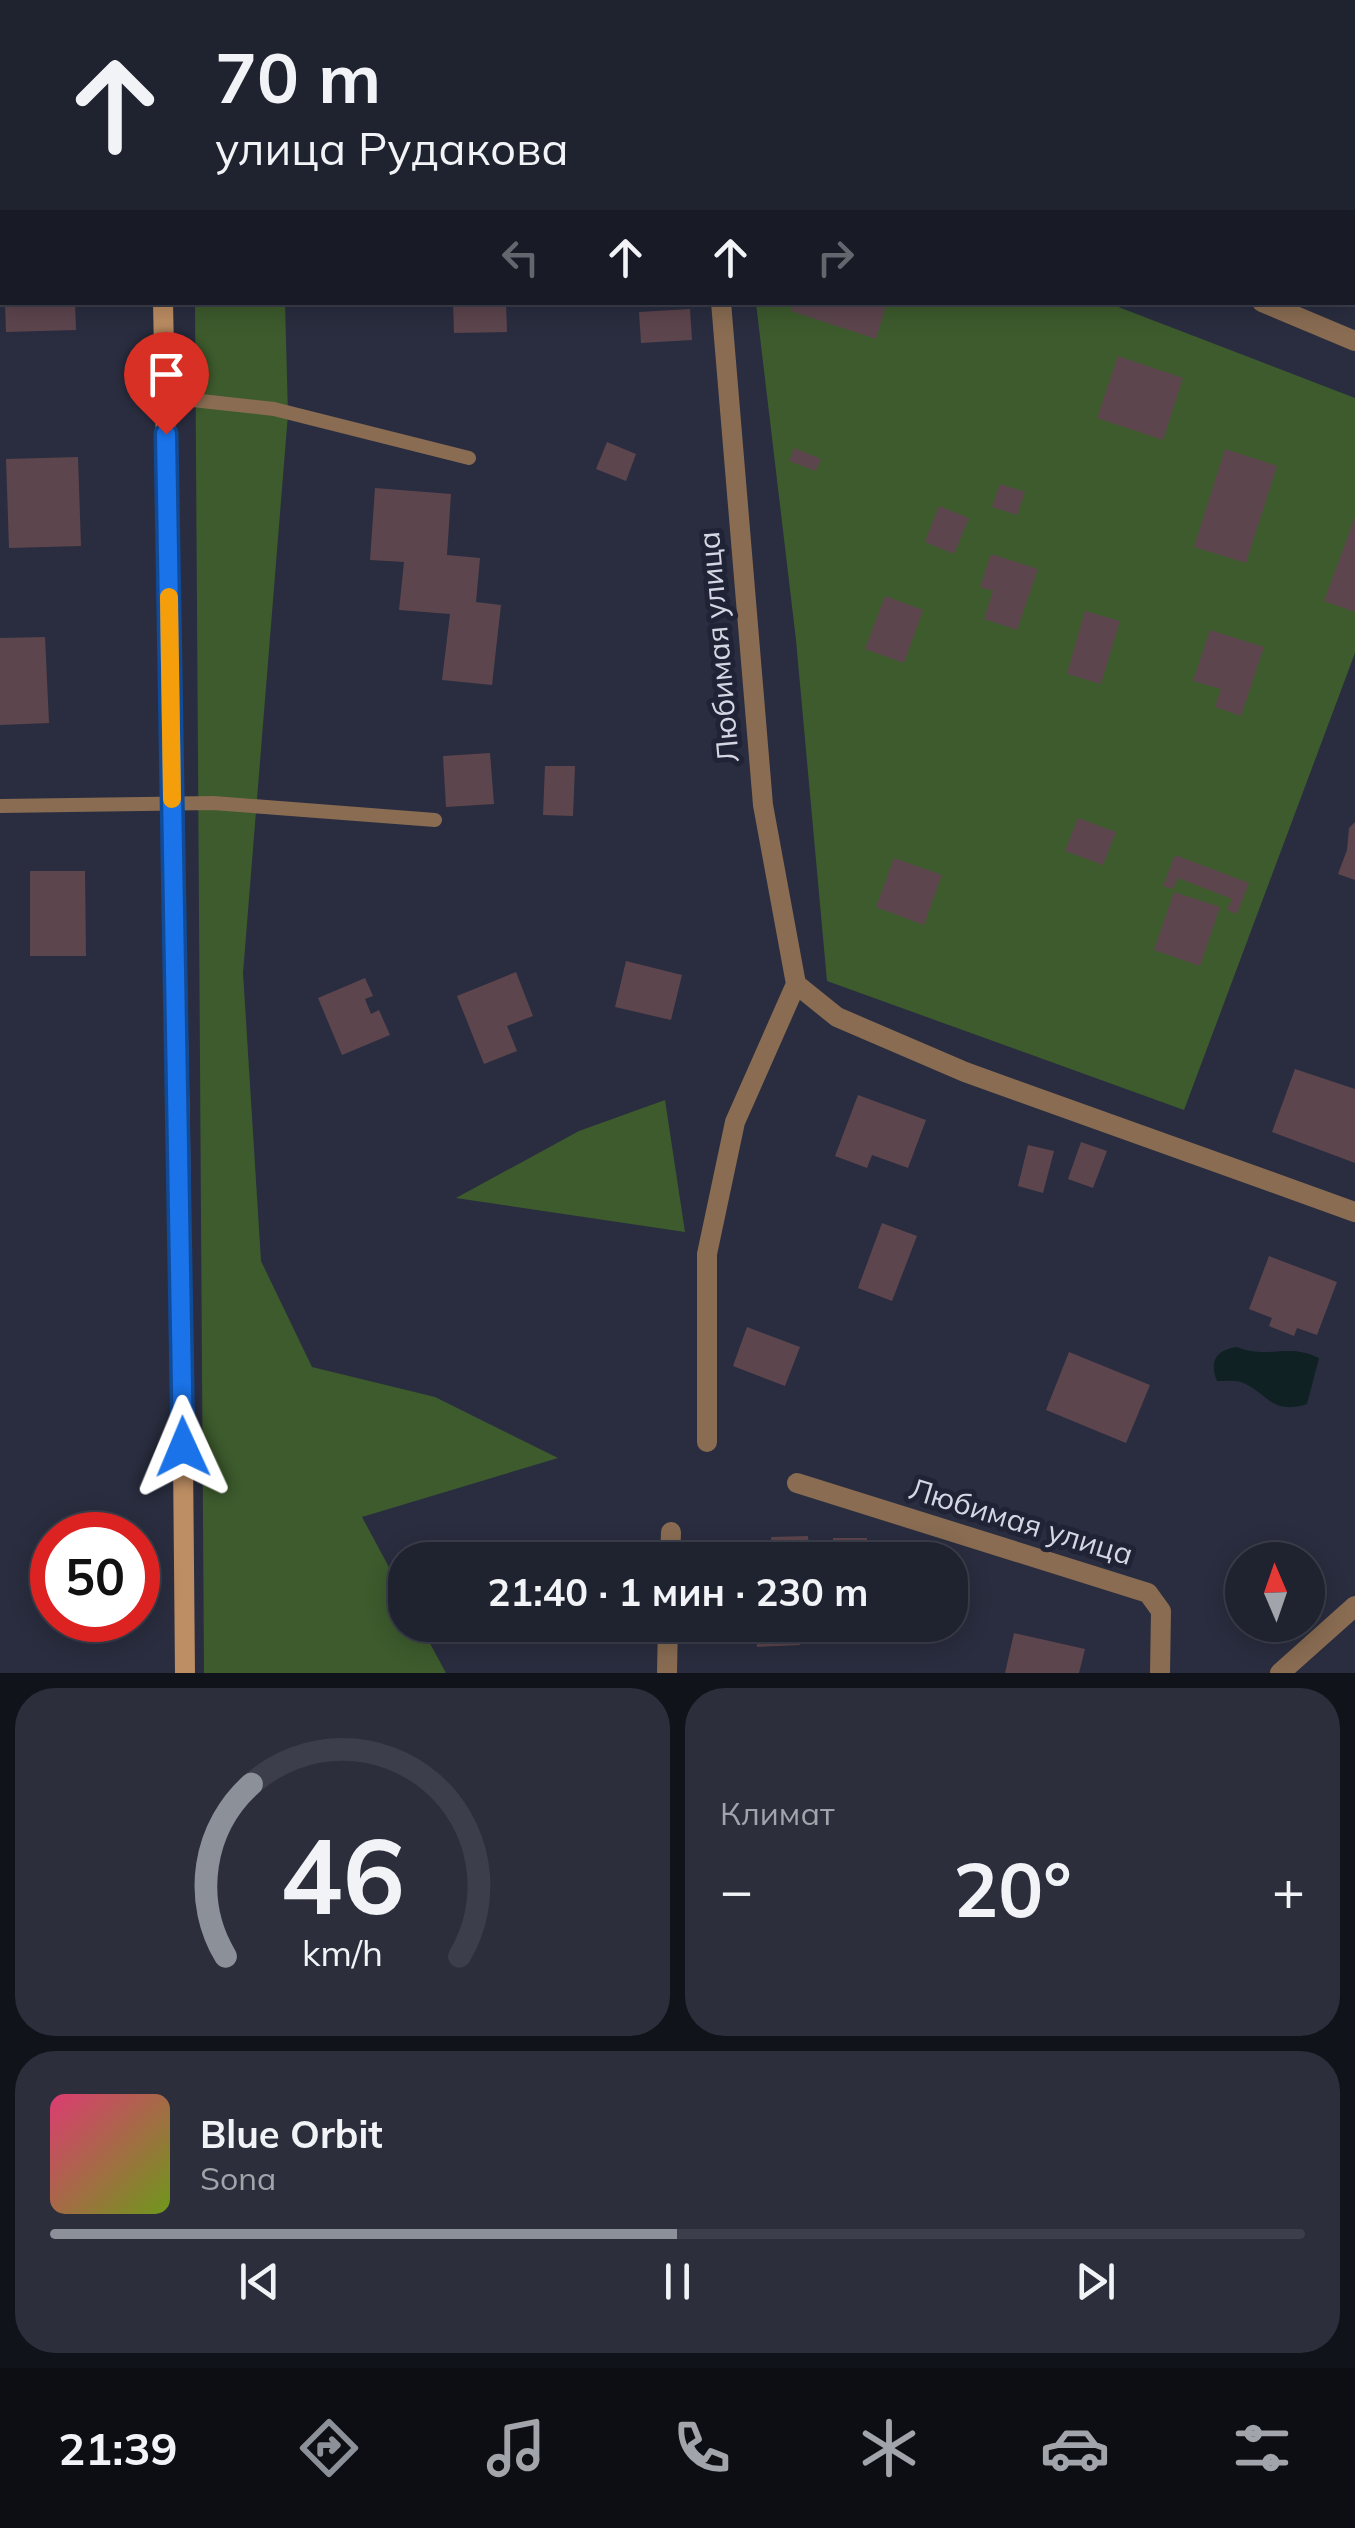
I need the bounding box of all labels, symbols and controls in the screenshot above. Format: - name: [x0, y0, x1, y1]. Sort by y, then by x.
- text: 70 m: [215, 33, 381, 121]
- icon: ahead: [50, 40, 180, 170]
- text: улица Рудакова: [215, 120, 569, 176]
- icon: left: [493, 230, 548, 285]
- icon: ahead: [598, 230, 653, 285]
- icon: ahead: [703, 230, 758, 285]
- icon: right: [808, 230, 863, 285]
- pin: [124, 332, 209, 435]
- icon: arrive: [139, 347, 194, 402]
- street label: Любимая улица: [689, 530, 747, 764]
- position arrow: [131, 1395, 235, 1499]
- street label: Любимая улица: [905, 1469, 1138, 1573]
- speed limit sign: 50: [30, 1512, 160, 1642]
- north arrow: [1225, 1542, 1325, 1642]
- map controls: [1225, 1542, 1325, 1642]
- text: 21:40 · 1 мин · 230 m: [488, 1568, 868, 1616]
- text: Климат: [720, 1793, 834, 1833]
- text: 46: [280, 1809, 405, 1940]
- text: 20°: [953, 1842, 1072, 1936]
- text: −: [720, 1855, 753, 1924]
- text: +: [1272, 1855, 1305, 1924]
- text: km/h: [302, 1930, 383, 1975]
- text: Blue Orbit: [200, 2110, 383, 2158]
- text: Sona: [200, 2158, 276, 2198]
- icon: previous: [232, 2254, 287, 2309]
- icon: pause: [650, 2254, 705, 2309]
- icon: next: [1068, 2254, 1123, 2309]
- icon: directions: [294, 2413, 364, 2483]
- icon: music: [481, 2413, 551, 2483]
- icon: phone: [667, 2413, 737, 2483]
- icon: climate: [854, 2413, 924, 2483]
- icon: car: [1040, 2413, 1110, 2483]
- icon: filters: [1227, 2413, 1297, 2483]
- text: 21:39: [58, 2420, 177, 2476]

